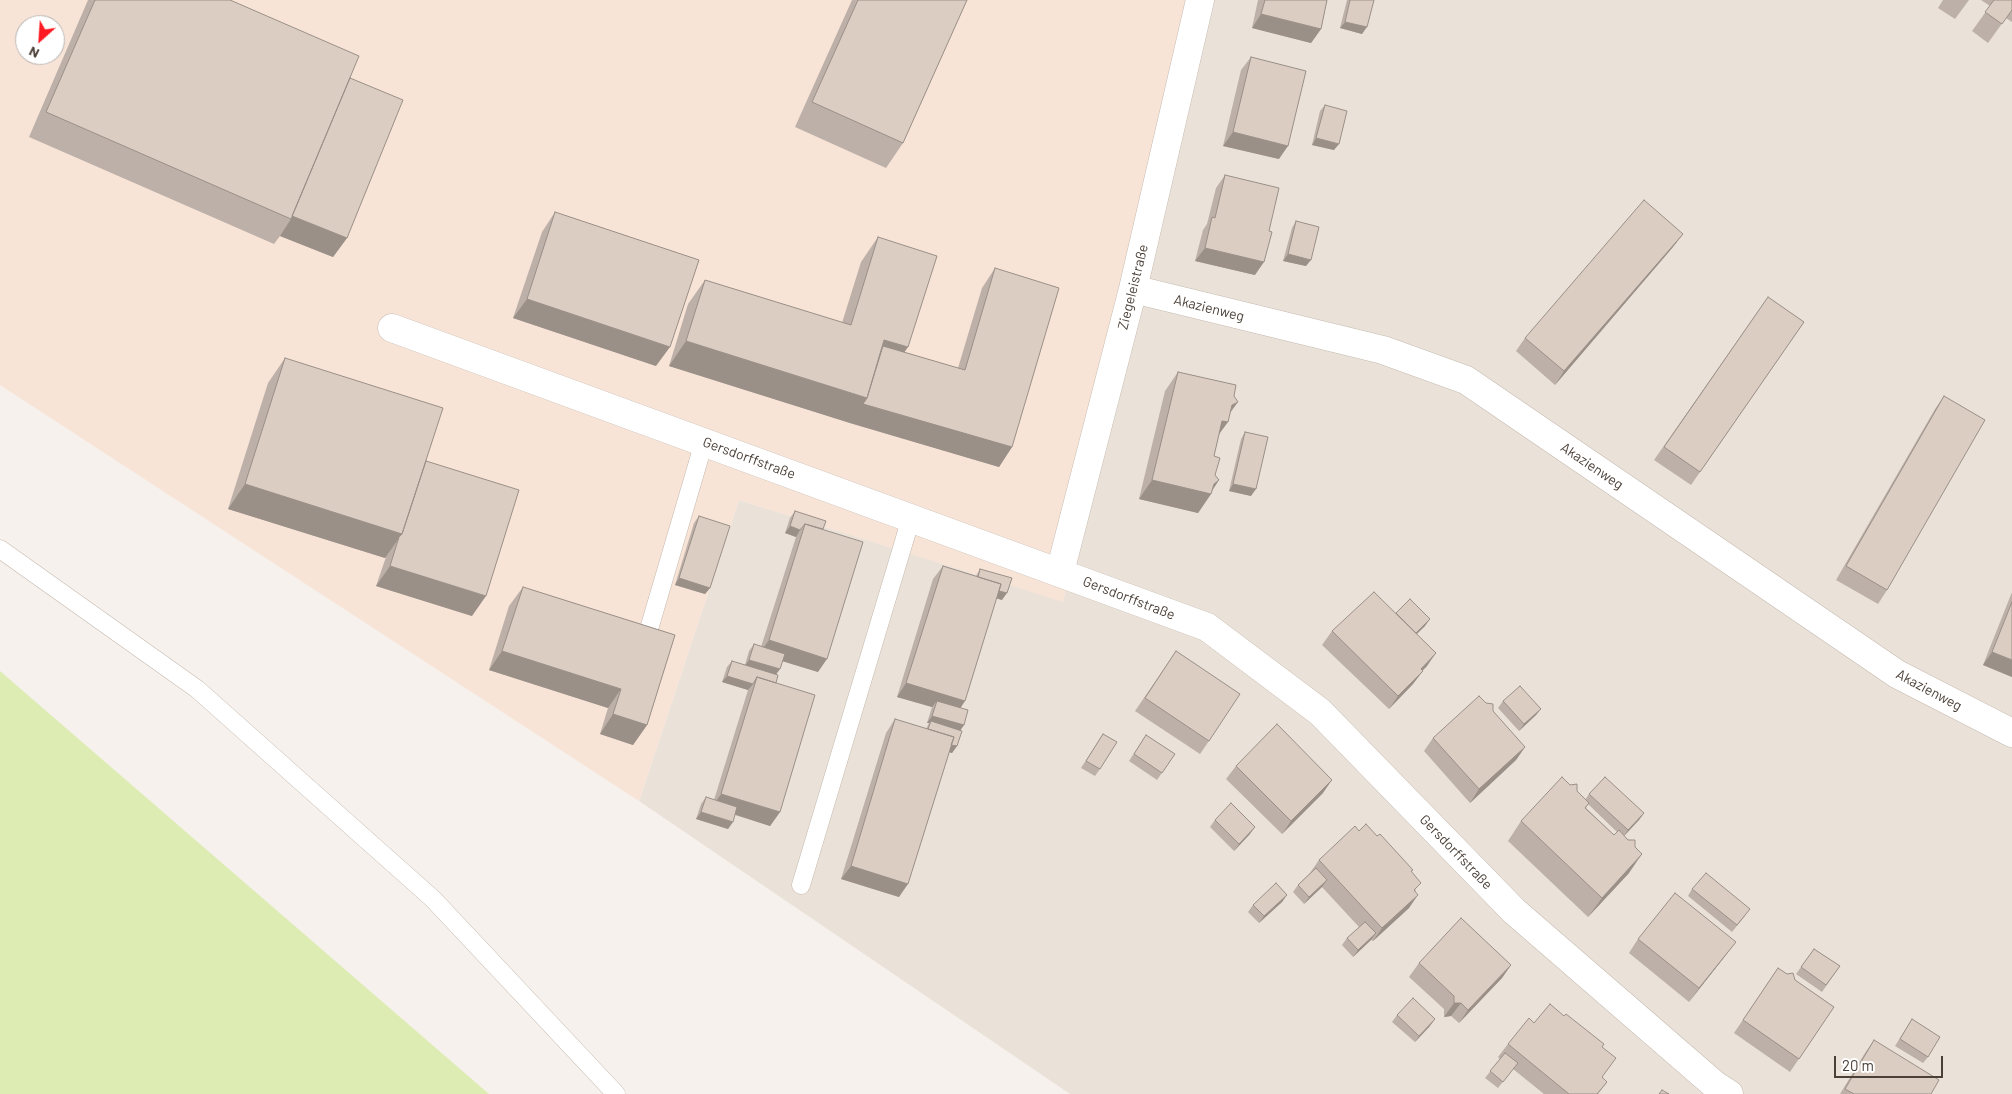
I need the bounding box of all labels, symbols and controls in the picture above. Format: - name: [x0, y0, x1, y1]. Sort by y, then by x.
- north arrow: [15, 15, 65, 65]
- text: N: [26, 43, 42, 63]
- street label: Ziegeleistraße: [1114, 243, 1152, 331]
- street label: Akazienweg: [1172, 291, 1246, 325]
- street label: Gersdorffstraße: [700, 433, 798, 483]
- street label: Akazienweg: [1557, 439, 1627, 493]
- street label: Gersdorffstraße: [1081, 573, 1177, 623]
- street label: Akazienweg: [1893, 666, 1965, 714]
- street label: Gersdorffstraße: [1416, 811, 1496, 893]
- scale bar: [1837, 1046, 1946, 1078]
- text: 20 m: [1842, 1056, 1874, 1074]

